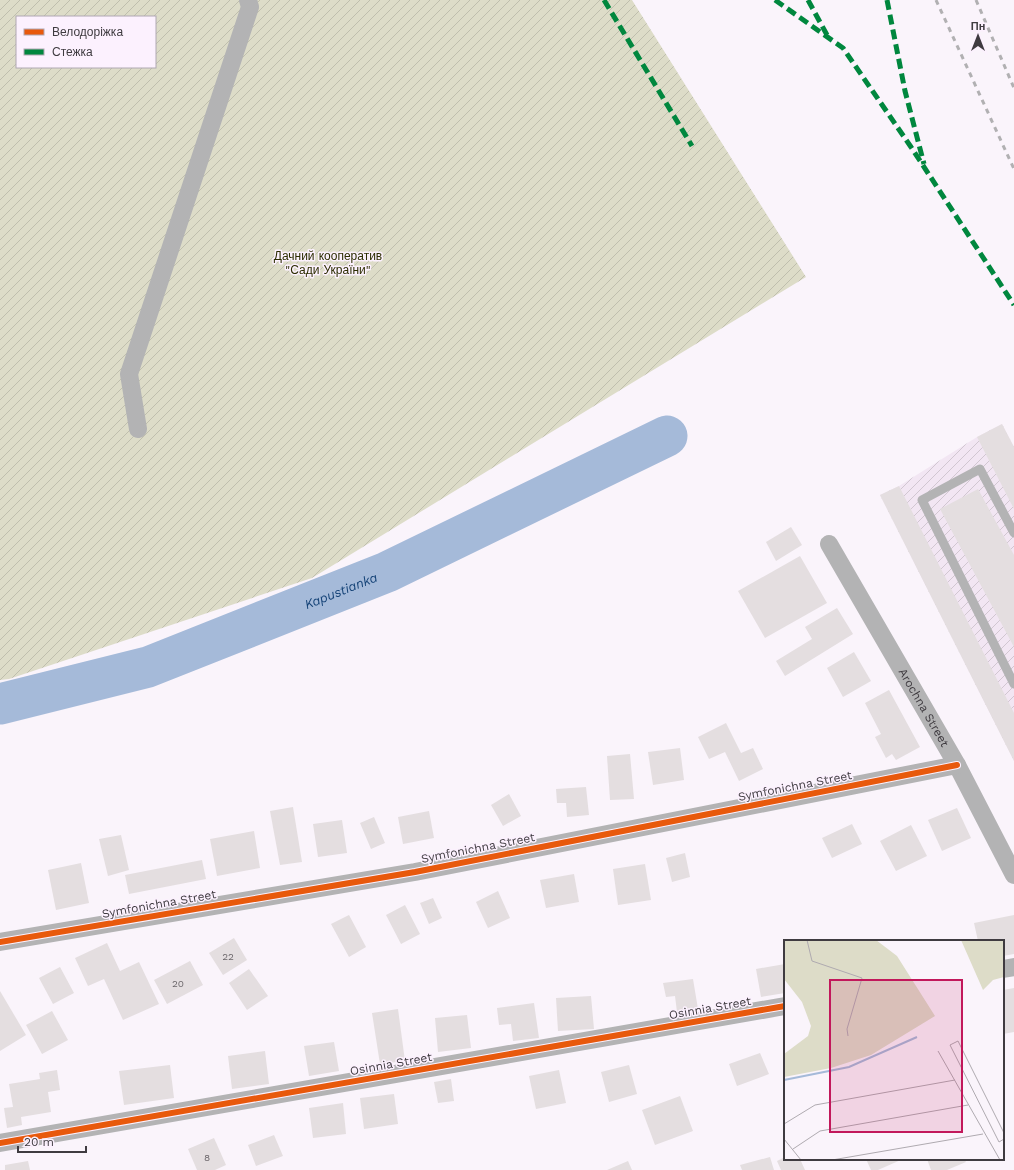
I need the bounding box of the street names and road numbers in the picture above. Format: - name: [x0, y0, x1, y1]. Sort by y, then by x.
- street label: Arochna Street: [896, 666, 952, 749]
- street label: Symfonichna Street: [737, 768, 853, 804]
- street label: Symfonichna Street: [420, 830, 536, 866]
- street label: Symfonichna Street: [101, 887, 217, 921]
- street label: Osinnia Street: [668, 994, 752, 1022]
- street label: Osinnia Street: [349, 1050, 433, 1078]

